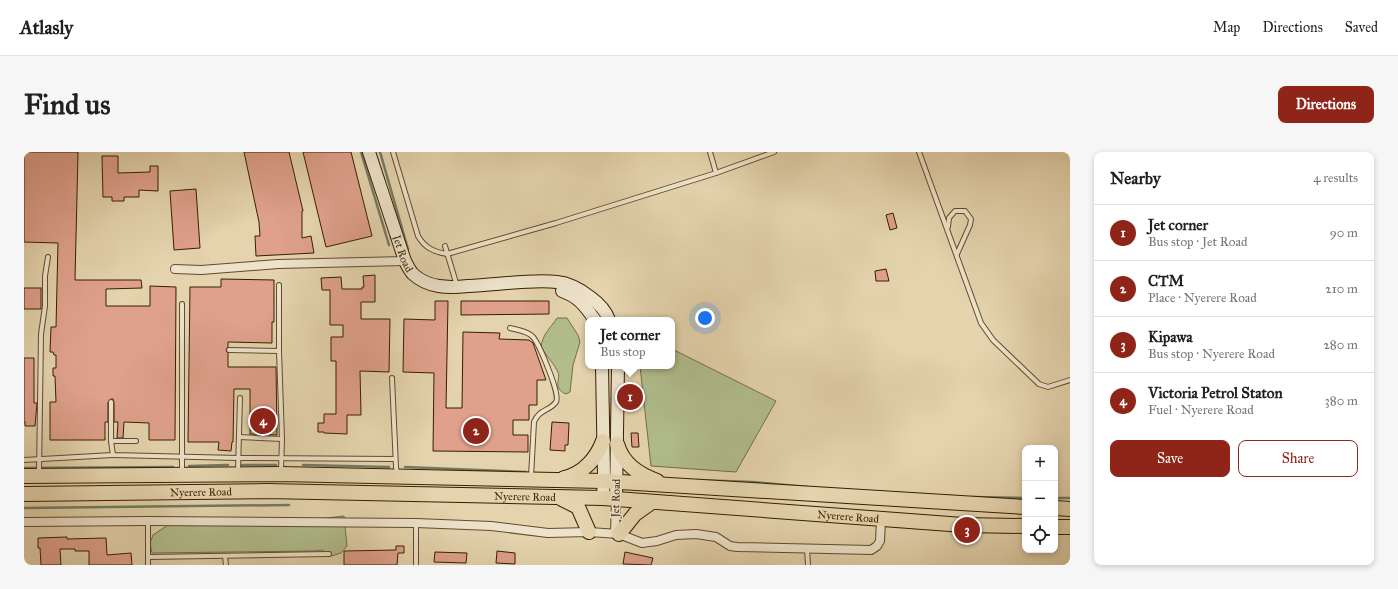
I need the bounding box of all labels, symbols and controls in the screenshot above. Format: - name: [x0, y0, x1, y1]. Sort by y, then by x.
- text: Atlasly: [20, 16, 73, 39]
- text: Map: [1213, 19, 1240, 36]
- text: Directions: [1262, 19, 1323, 36]
- text: Saved: [1345, 19, 1378, 36]
- button: Directions: [1278, 86, 1374, 123]
- text: Find us: [24, 87, 110, 122]
- text: Nearby: [1110, 168, 1161, 189]
- text: 4 results: [1313, 170, 1358, 186]
- text: Jet corner: [1148, 216, 1208, 234]
- text: 1: [1120, 225, 1126, 241]
- text: 90 m: [1330, 225, 1358, 241]
- street label: Jet Road: [389, 232, 416, 275]
- text: Bus stop · Jet Road: [1148, 234, 1248, 250]
- text: CTM: [1148, 272, 1184, 290]
- text: 2: [1120, 281, 1126, 297]
- text: 210 m: [1325, 281, 1358, 297]
- text: Place · Nyerere Road: [1148, 290, 1257, 306]
- your location: [695, 308, 715, 328]
- popup: [585, 317, 675, 369]
- text: Jet corner: [600, 326, 660, 344]
- text: Kipawa: [1148, 328, 1193, 346]
- text: 3: [1120, 337, 1126, 353]
- text: 280 m: [1323, 337, 1358, 353]
- text: Bus stop: [600, 344, 646, 360]
- text: Bus stop · Nyerere Road: [1148, 346, 1275, 362]
- pin: 1: [617, 382, 643, 412]
- text: Victoria Petrol Staton: [1148, 384, 1283, 402]
- text: 4: [1119, 393, 1127, 409]
- text: 380 m: [1325, 393, 1358, 409]
- text: Fuel · Nyerere Road: [1148, 402, 1254, 418]
- pin: 4: [250, 406, 276, 436]
- pin: 2: [463, 416, 489, 446]
- button: Save: [1110, 440, 1230, 477]
- button: Share: [1238, 440, 1358, 477]
- map controls: [1022, 445, 1058, 553]
- button: +: [1022, 445, 1058, 481]
- street label: Jet Road: [609, 478, 624, 519]
- button: −: [1022, 481, 1058, 517]
- street label: Nyerere Road: [170, 485, 232, 499]
- street label: Nyerere Road: [494, 489, 556, 504]
- street label: Nyerere Road: [817, 508, 880, 525]
- pin: 3: [954, 515, 980, 545]
- button: locate: [1022, 517, 1058, 553]

